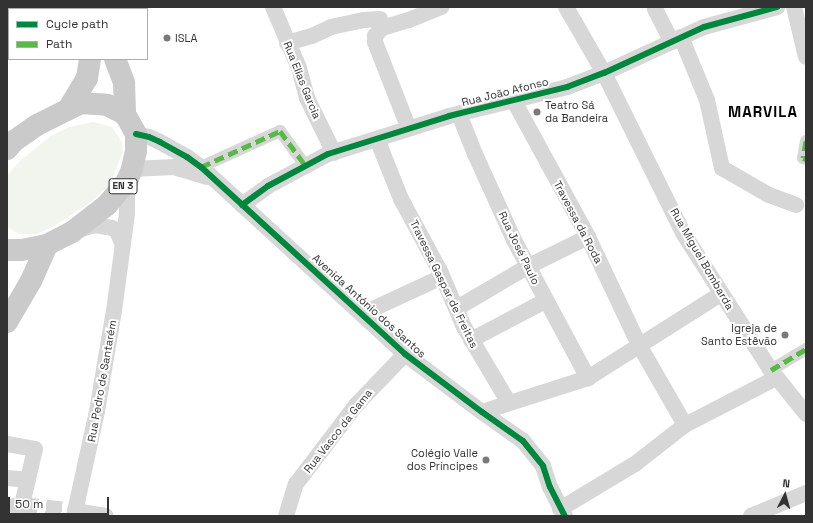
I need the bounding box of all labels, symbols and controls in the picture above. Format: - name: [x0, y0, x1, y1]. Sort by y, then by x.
- legend: [8, 8, 148, 60]
- text: Cycle path: [46, 16, 108, 32]
- place label: ISLA: [175, 31, 197, 45]
- marker: ISLA: [162, 33, 172, 43]
- text: Path: [46, 36, 72, 52]
- street label: Rua Elias Garcia: [280, 39, 324, 121]
- street label: Rua João Afonso: [460, 75, 550, 109]
- place label: Teatro Sá da Bandeira: [545, 99, 608, 125]
- district label: MARVILA: [728, 103, 798, 121]
- marker: Teatro Sá da Bandeira: [532, 107, 542, 117]
- road number: EN 3: [108, 178, 138, 194]
- street label: Travessa da Roda: [551, 178, 605, 266]
- street label: Rua Miguel Bombarda: [667, 206, 737, 312]
- street label: Rua José Paulo: [496, 209, 542, 287]
- street label: Travessa Gaspar de Freitas: [407, 218, 481, 350]
- street label: Avenida António dos Santos: [309, 251, 429, 361]
- street label: Rua Pedro de Santarém: [85, 319, 119, 443]
- place label: Igreja de Santo Estêvão: [701, 322, 777, 348]
- marker: Igreja de Santo Estêvão: [780, 330, 790, 340]
- street label: Rua Vasco da Gama: [301, 386, 375, 476]
- place label: Colégio Valle dos Príncipes: [407, 447, 478, 473]
- marker: Colégio Valle dos Príncipes: [481, 455, 491, 465]
- north arrow: [765, 475, 805, 515]
- text: N: [782, 476, 791, 490]
- scale bar: [10, 489, 111, 515]
- text: 50 m: [15, 496, 43, 512]

